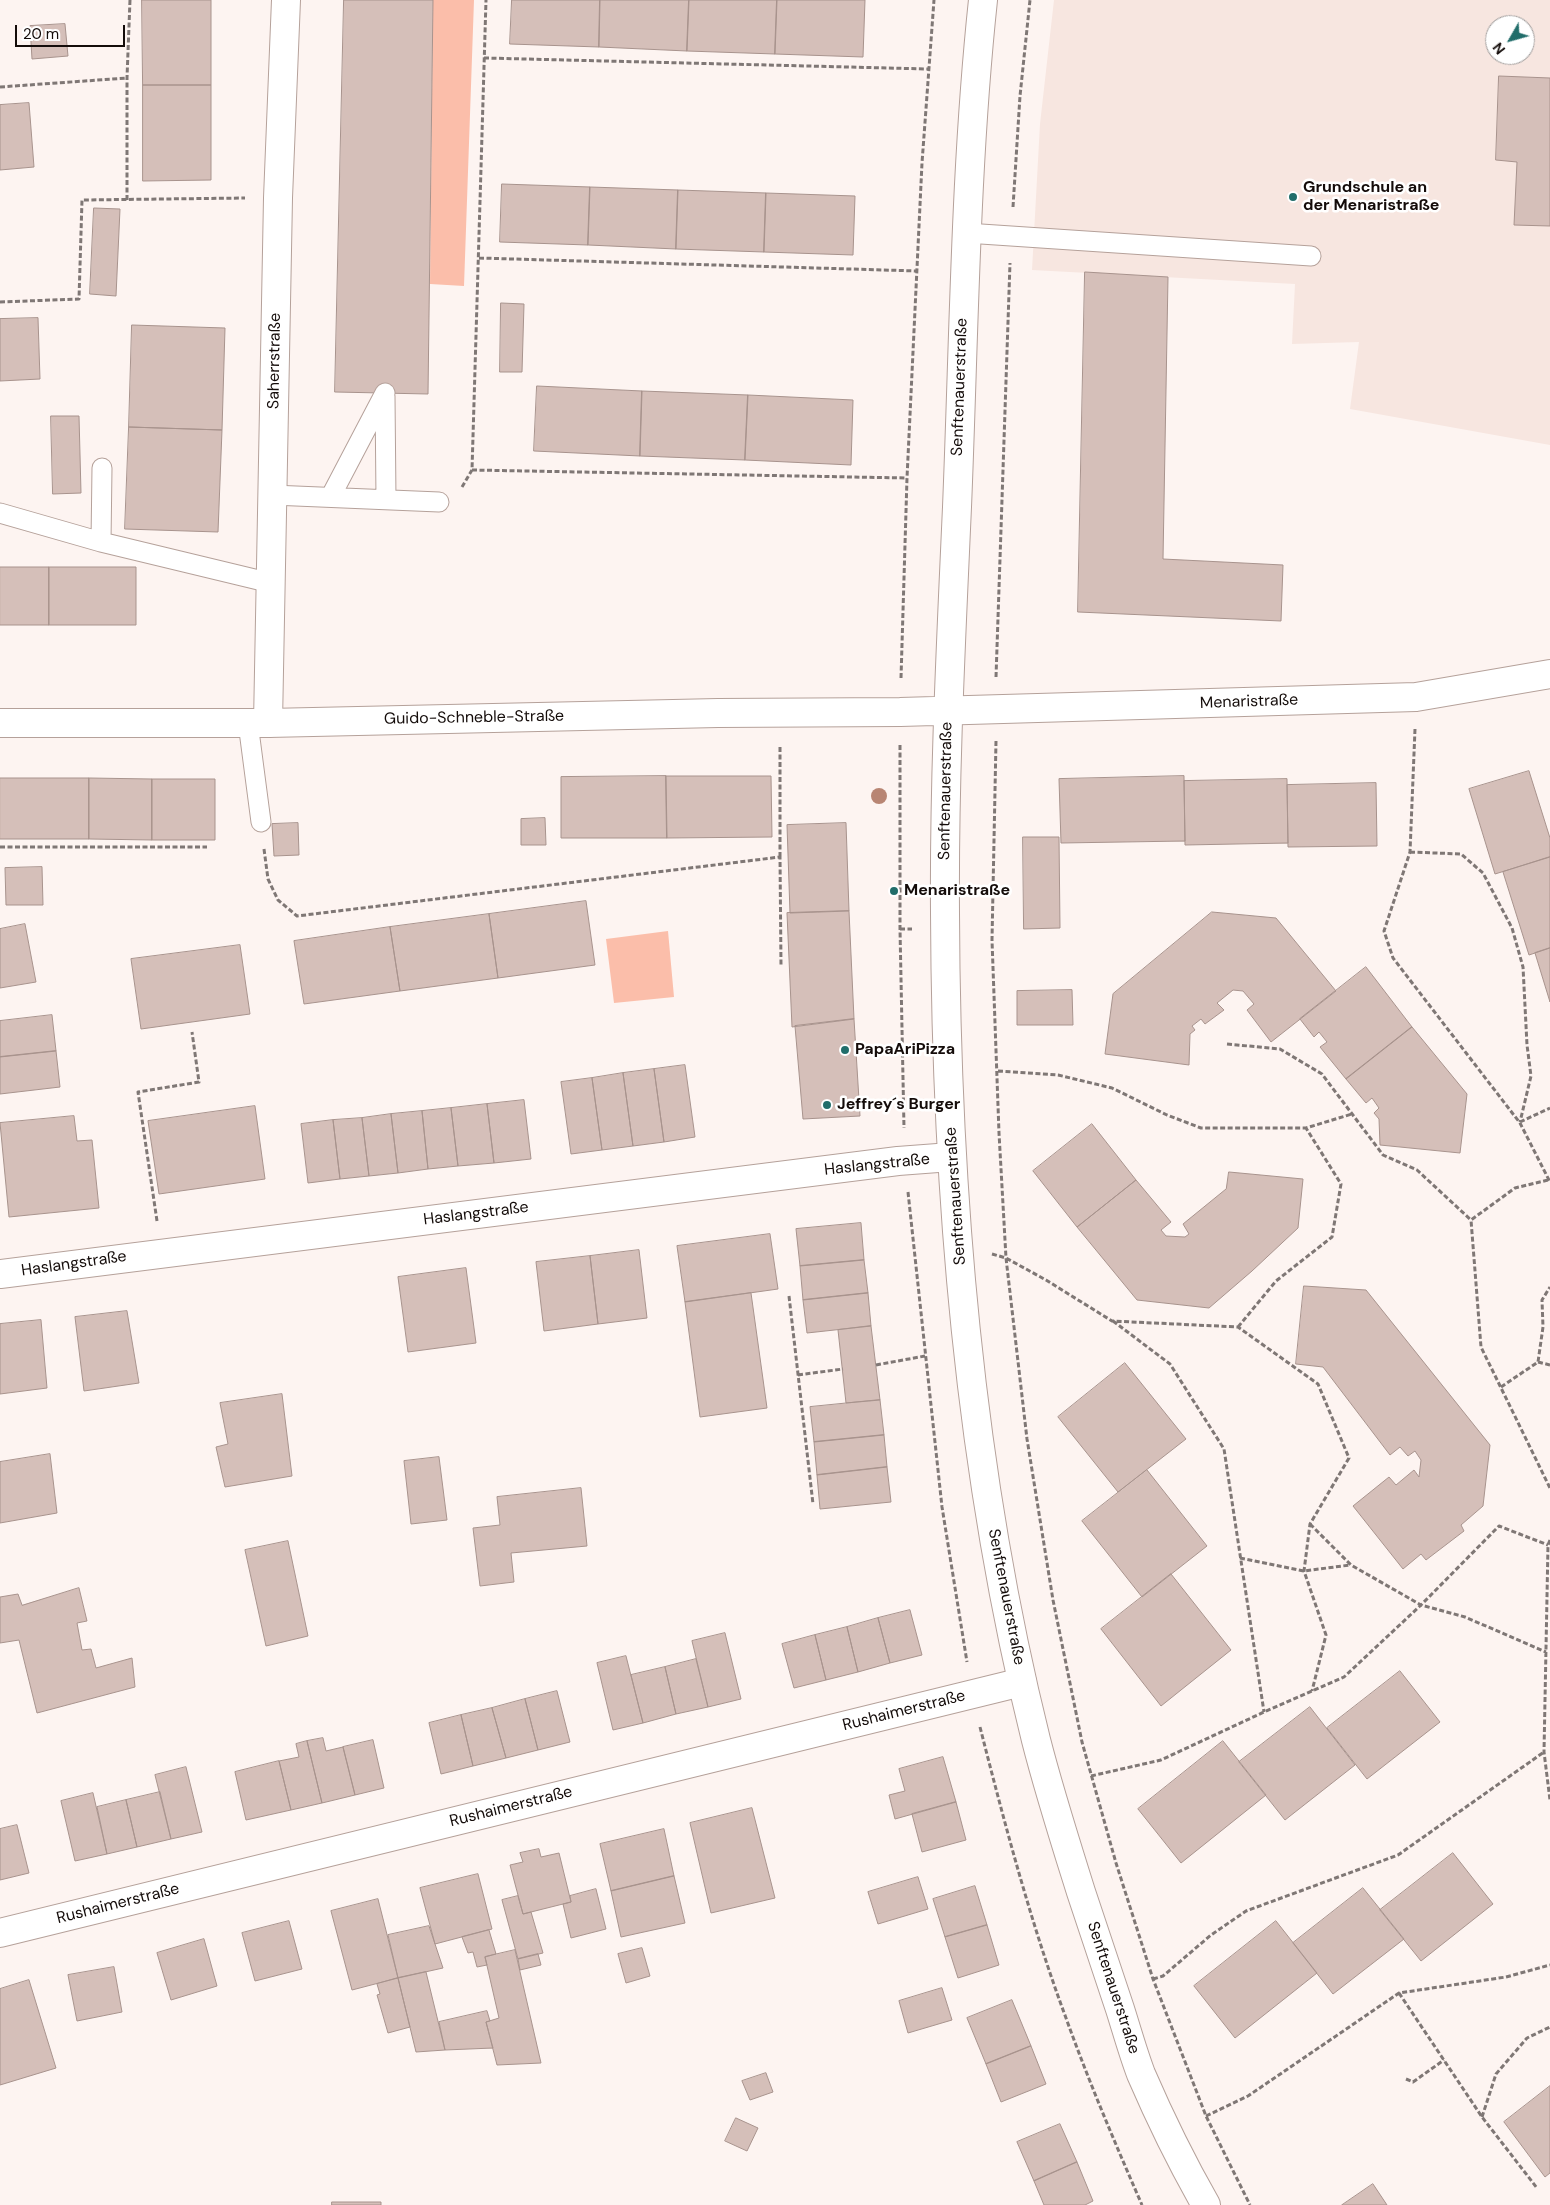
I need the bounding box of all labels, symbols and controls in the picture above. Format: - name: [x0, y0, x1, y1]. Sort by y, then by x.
- scale bar: [18, 15, 128, 47]
- north arrow: [1485, 15, 1535, 65]
- text: 20 m: [23, 24, 59, 44]
- text: N: [1489, 39, 1509, 58]
- place label: Grundschule an der Menaristraße: [1303, 178, 1439, 216]
- marker: Grundschule an der Menaristraße: [1287, 191, 1299, 203]
- street label: Saherrstraße: [265, 313, 285, 409]
- street label: Senftenauerstraße: [948, 318, 972, 456]
- street label: Menaristraße: [1200, 691, 1298, 713]
- street label: Guido-Schneble-Straße: [384, 707, 564, 729]
- street label: Senftenauerstraße: [935, 722, 957, 860]
- place label: Menaristraße: [904, 881, 1010, 901]
- marker: Menaristraße: [888, 885, 900, 897]
- place label: PapaAriPizza: [855, 1040, 955, 1060]
- marker: PapaAriPizza: [839, 1044, 851, 1056]
- place label: Jeffrey´s Burger: [837, 1095, 960, 1115]
- marker: Jeffrey´s Burger: [821, 1099, 833, 1111]
- street label: Senftenauerstraße: [942, 1126, 970, 1266]
- street label: Haslangstraße: [823, 1150, 931, 1180]
- street label: Haslangstraße: [422, 1198, 530, 1230]
- street label: Haslangstraße: [20, 1247, 128, 1281]
- street label: Senftenauerstraße: [983, 1527, 1029, 1667]
- street label: Rushaimerstraße: [841, 1686, 967, 1736]
- street label: Rushaimerstraße: [448, 1782, 574, 1832]
- street label: Rushaimerstraße: [55, 1879, 181, 1929]
- street label: Senftenauerstraße: [1083, 1919, 1143, 2057]

